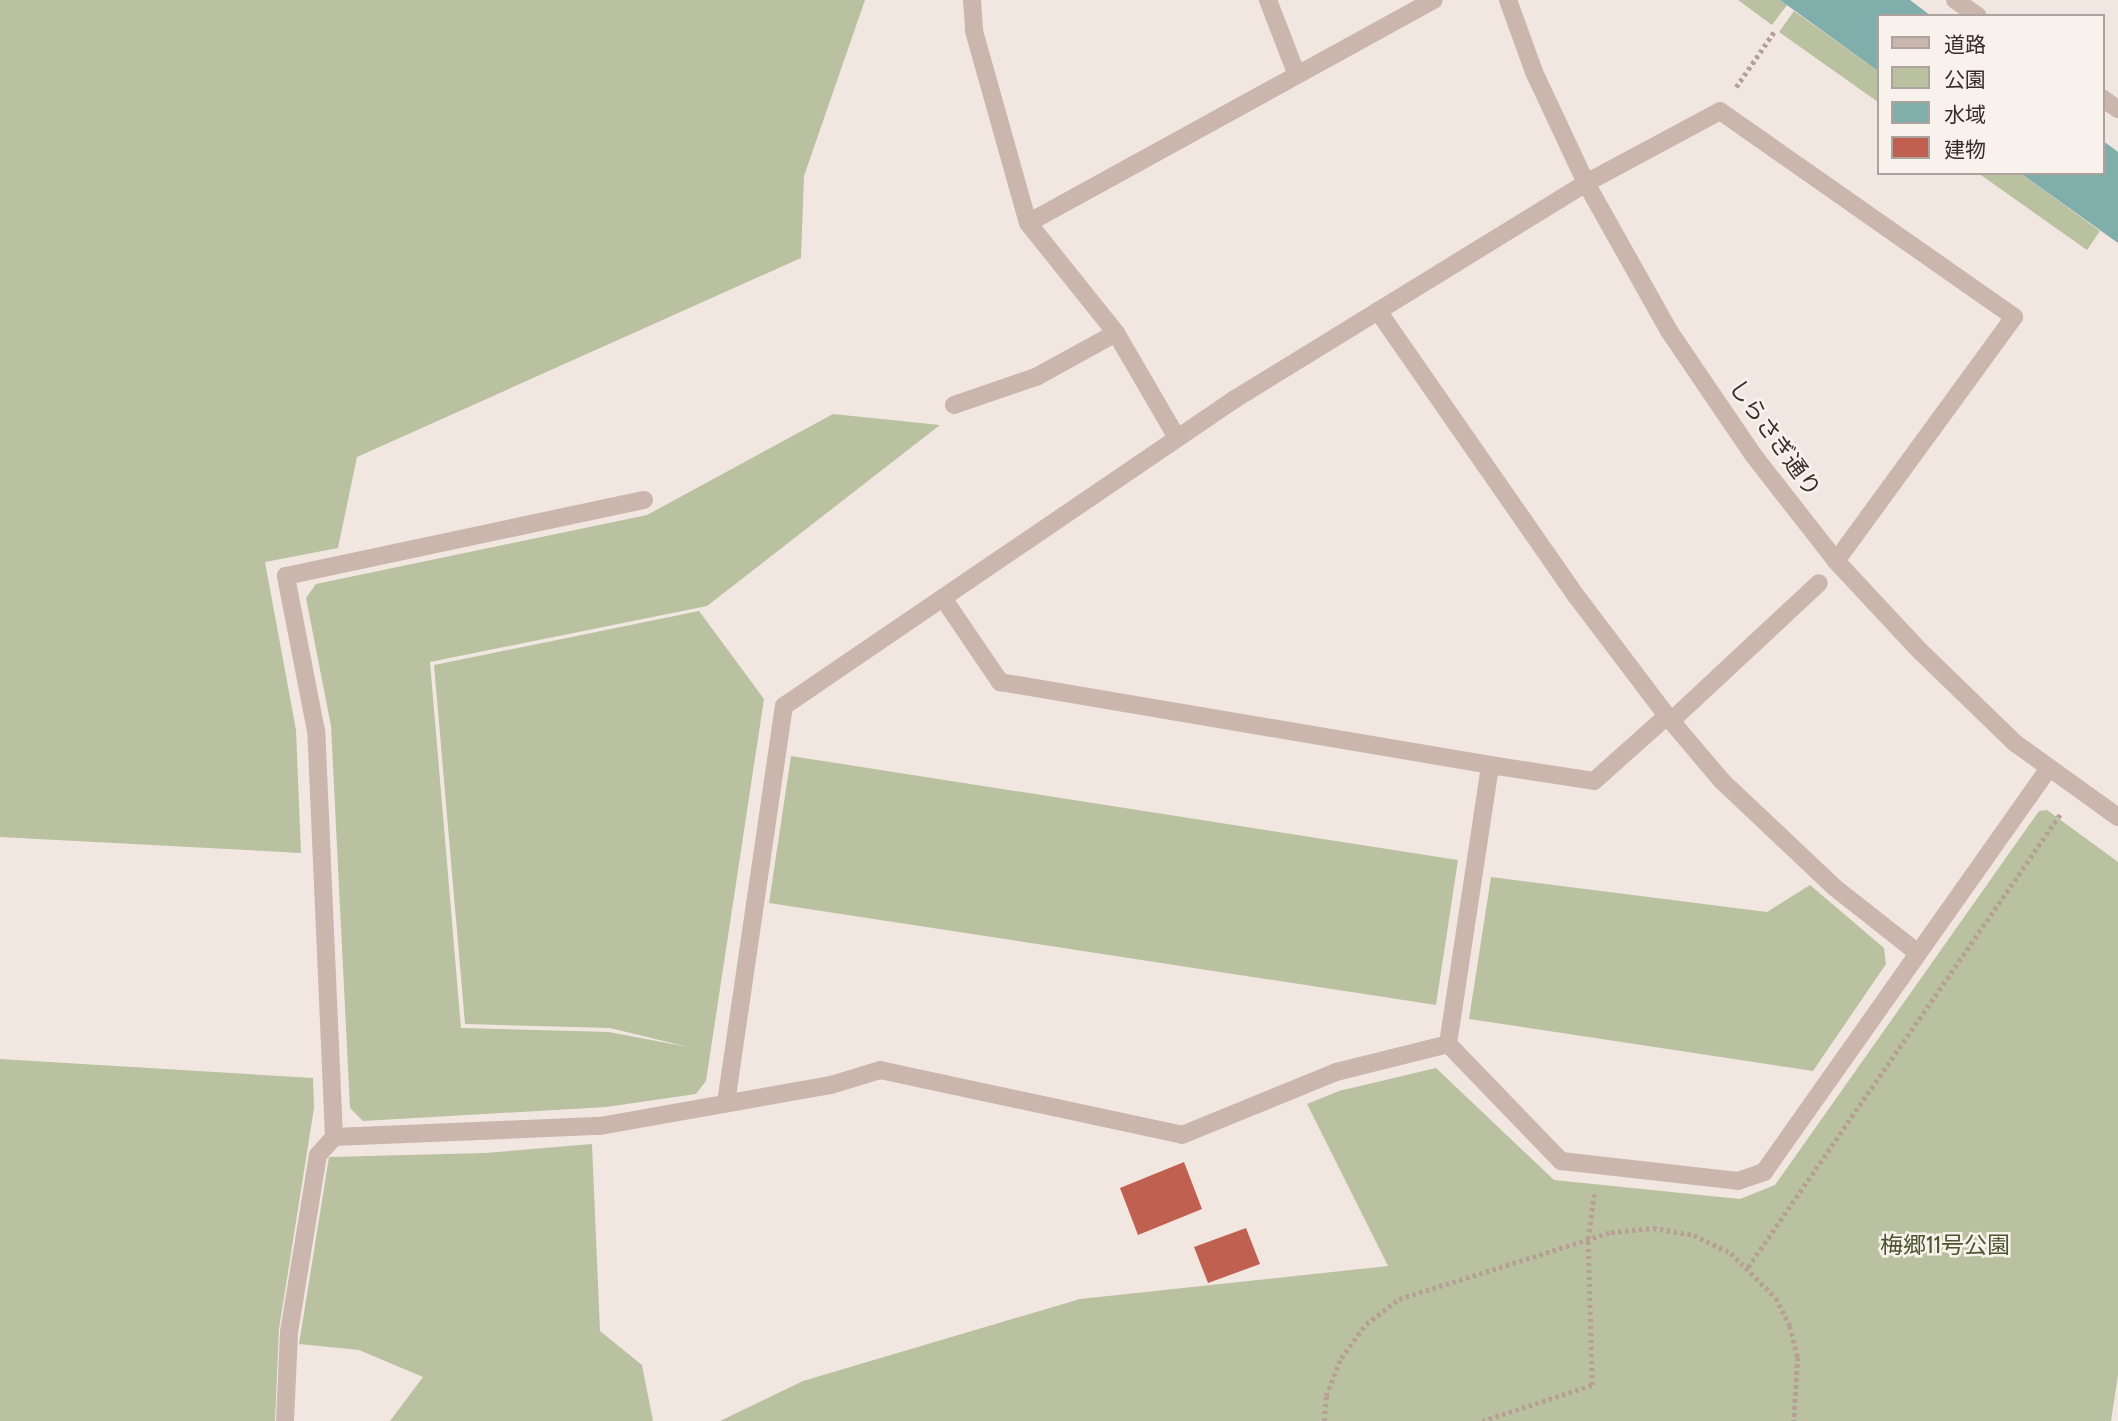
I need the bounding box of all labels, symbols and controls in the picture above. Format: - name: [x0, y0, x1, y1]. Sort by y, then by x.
- legend: [1876, 14, 2104, 175]
- text: 道路: [1944, 32, 1986, 57]
- text: 公園: [1944, 67, 1986, 92]
- text: 水域: [1944, 102, 1986, 127]
- text: 建物: [1944, 137, 1986, 162]
- street label: しらさぎ通り: [1723, 374, 1827, 502]
- park label: 梅郷11号公園: [1880, 1231, 2010, 1259]

